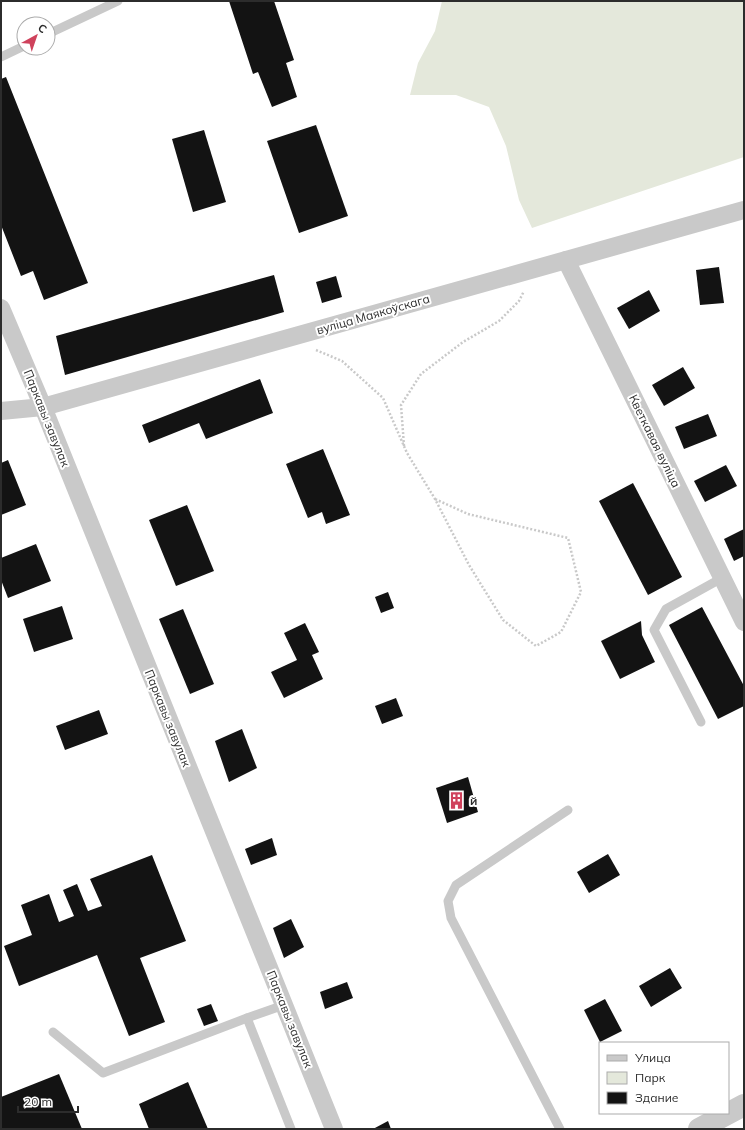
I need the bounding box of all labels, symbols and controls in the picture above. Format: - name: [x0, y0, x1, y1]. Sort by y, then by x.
- north arrow: [16, 16, 56, 56]
- text: С: [35, 21, 50, 36]
- street label: вуліца Маякоўскага: [315, 291, 431, 337]
- street label: Паркавы завулак: [21, 367, 74, 469]
- street label: Кветкавая вуліца: [626, 392, 684, 490]
- street label: Паркавы завулак: [142, 667, 195, 769]
- building icon: й: [447, 790, 467, 810]
- place label: й: [470, 793, 477, 808]
- street label: Паркавы завулак: [264, 968, 317, 1070]
- legend: [599, 1042, 729, 1114]
- text: Улица: [634, 1050, 671, 1065]
- text: Парк: [635, 1070, 666, 1085]
- scale bar: [18, 1088, 78, 1114]
- text: Здание: [635, 1090, 679, 1105]
- text: 20 m: [24, 1094, 52, 1109]

